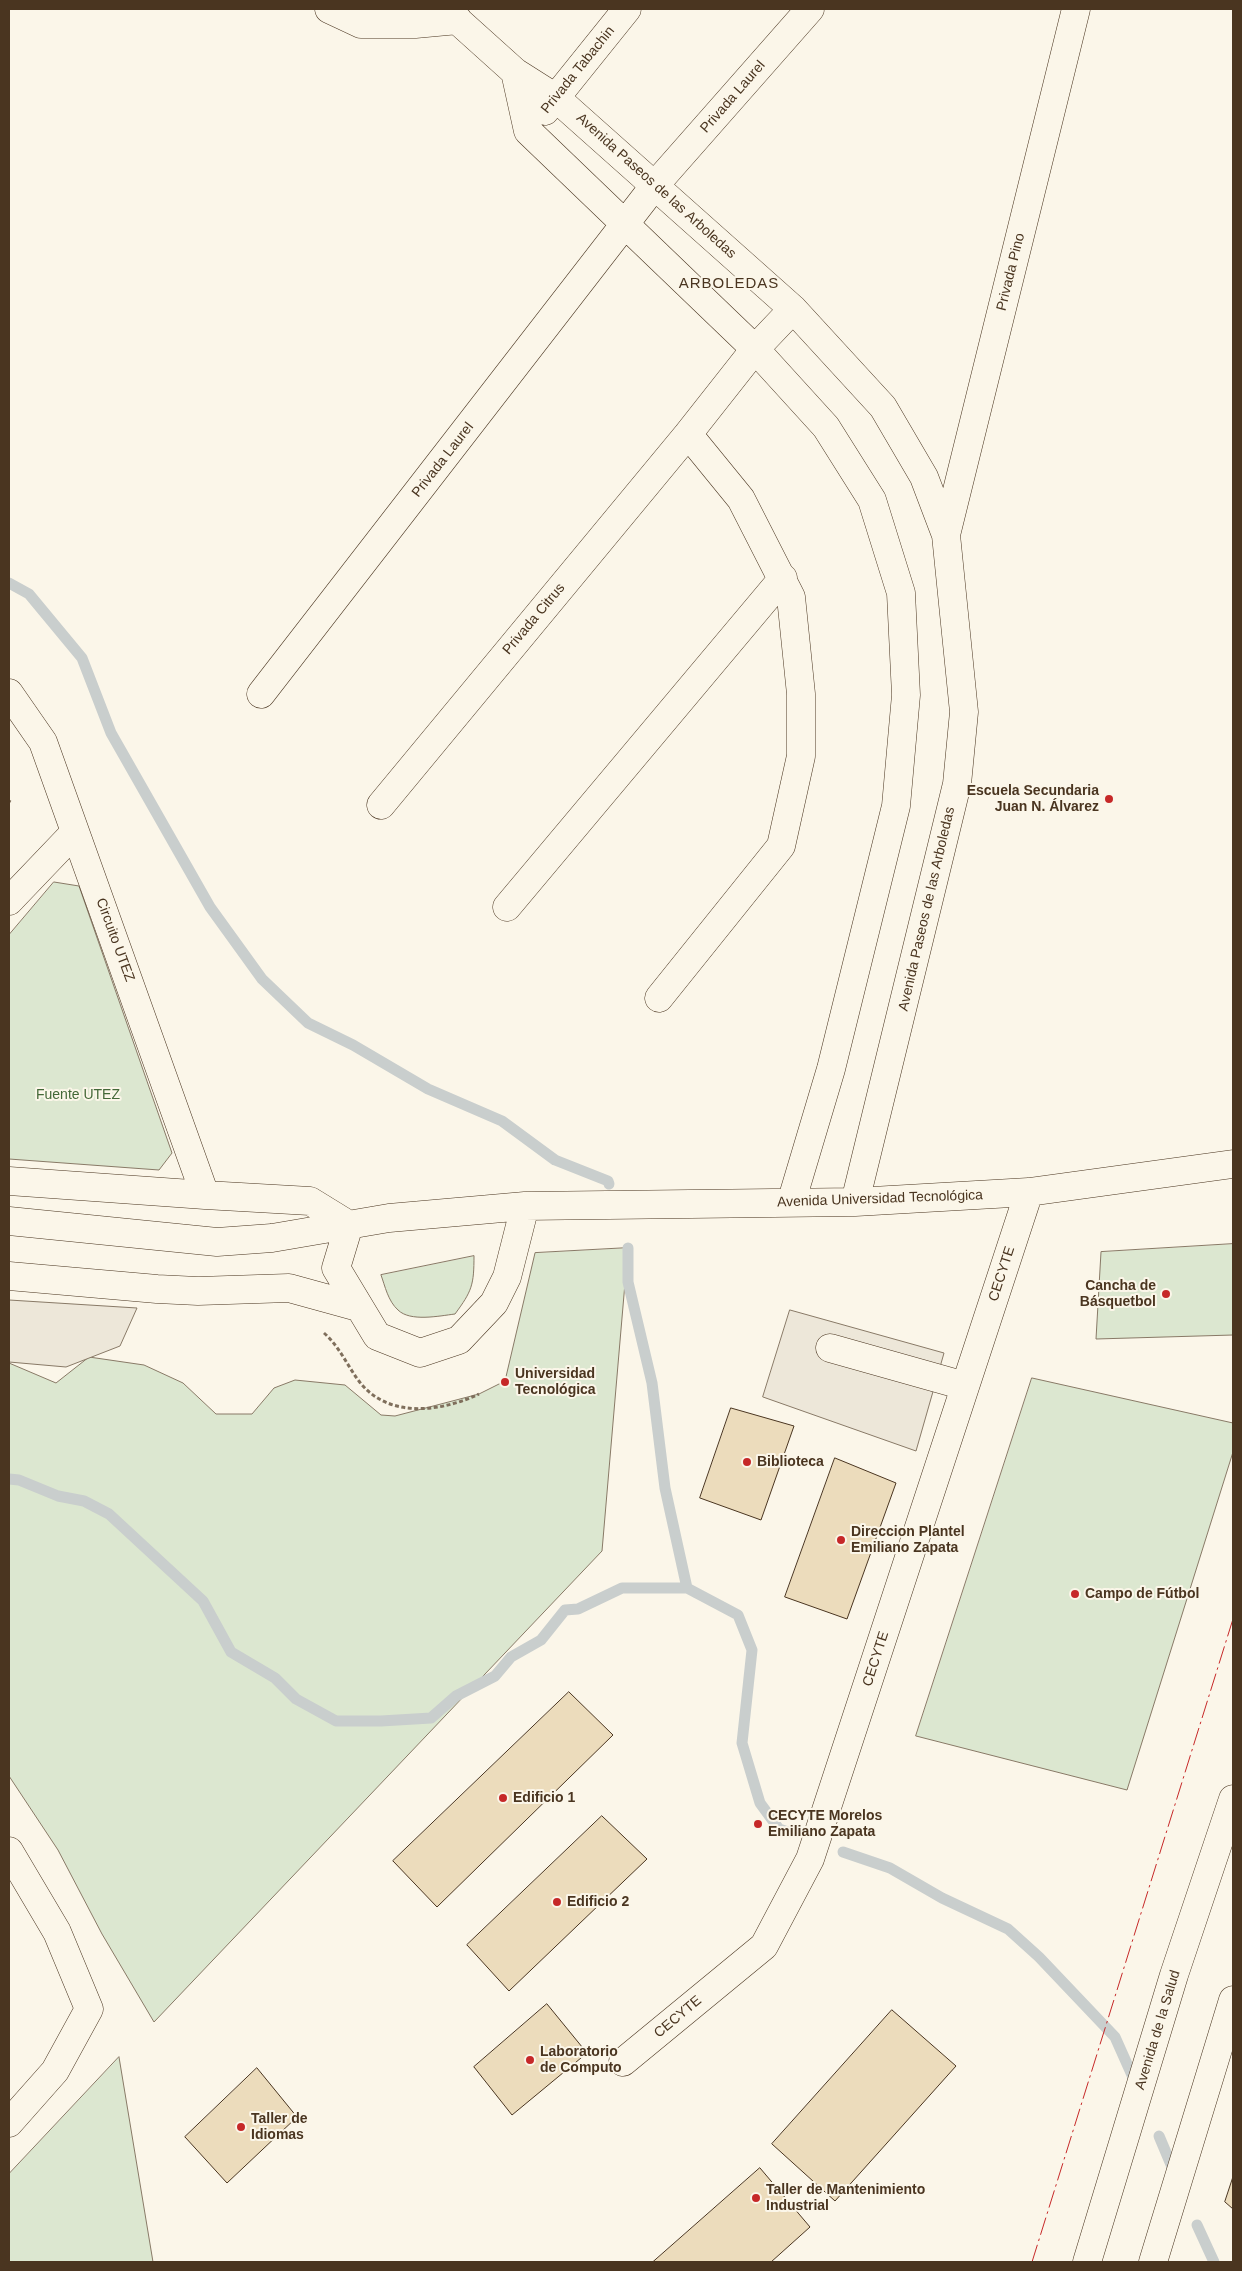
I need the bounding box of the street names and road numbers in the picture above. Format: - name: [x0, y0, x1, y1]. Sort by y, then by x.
- street label: Privada Tabachin: [538, 23, 618, 117]
- street label: Privada Laurel: [697, 57, 769, 137]
- street label: Avenida Paseos de las Arboledas: [573, 110, 739, 262]
- street label: Privada Pino: [993, 231, 1029, 313]
- street label: Privada Laurel: [409, 419, 477, 501]
- street label: Privada Citrus: [499, 580, 569, 658]
- street label: Avenida Paseos de las Arboledas: [895, 805, 959, 1013]
- street label: Circuito UTEZ: [92, 896, 138, 984]
- street label: Avenida Universidad Tecnológica: [777, 1187, 983, 1211]
- street label: CECYTE: [985, 1244, 1019, 1304]
- street label: CECYTE: [859, 1629, 893, 1689]
- street label: Avenida de la Salud: [1132, 1968, 1184, 2092]
- street label: CECYTE: [651, 1992, 705, 2042]

